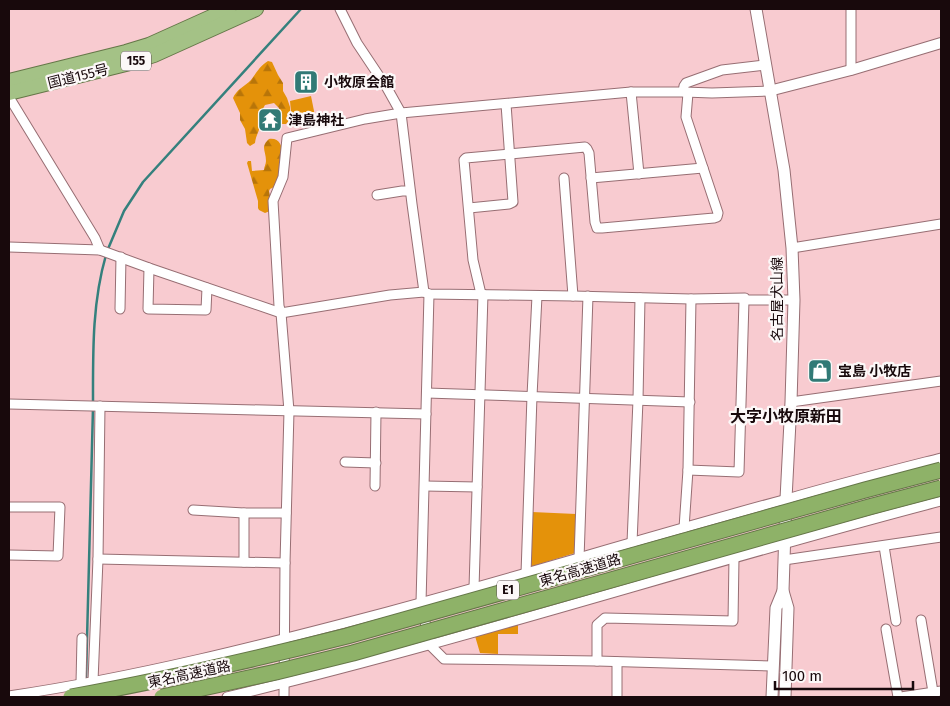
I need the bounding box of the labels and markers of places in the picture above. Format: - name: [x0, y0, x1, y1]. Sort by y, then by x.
- building icon: 小牧原会館: [293, 69, 319, 95]
- place label: 小牧原会館: [324, 74, 394, 91]
- temple icon: 津島神社: [257, 107, 283, 133]
- place label: 津島神社: [288, 112, 344, 129]
- shop icon: 宝島 小牧店: [807, 358, 833, 384]
- place label: 宝島 小牧店: [838, 363, 911, 380]

